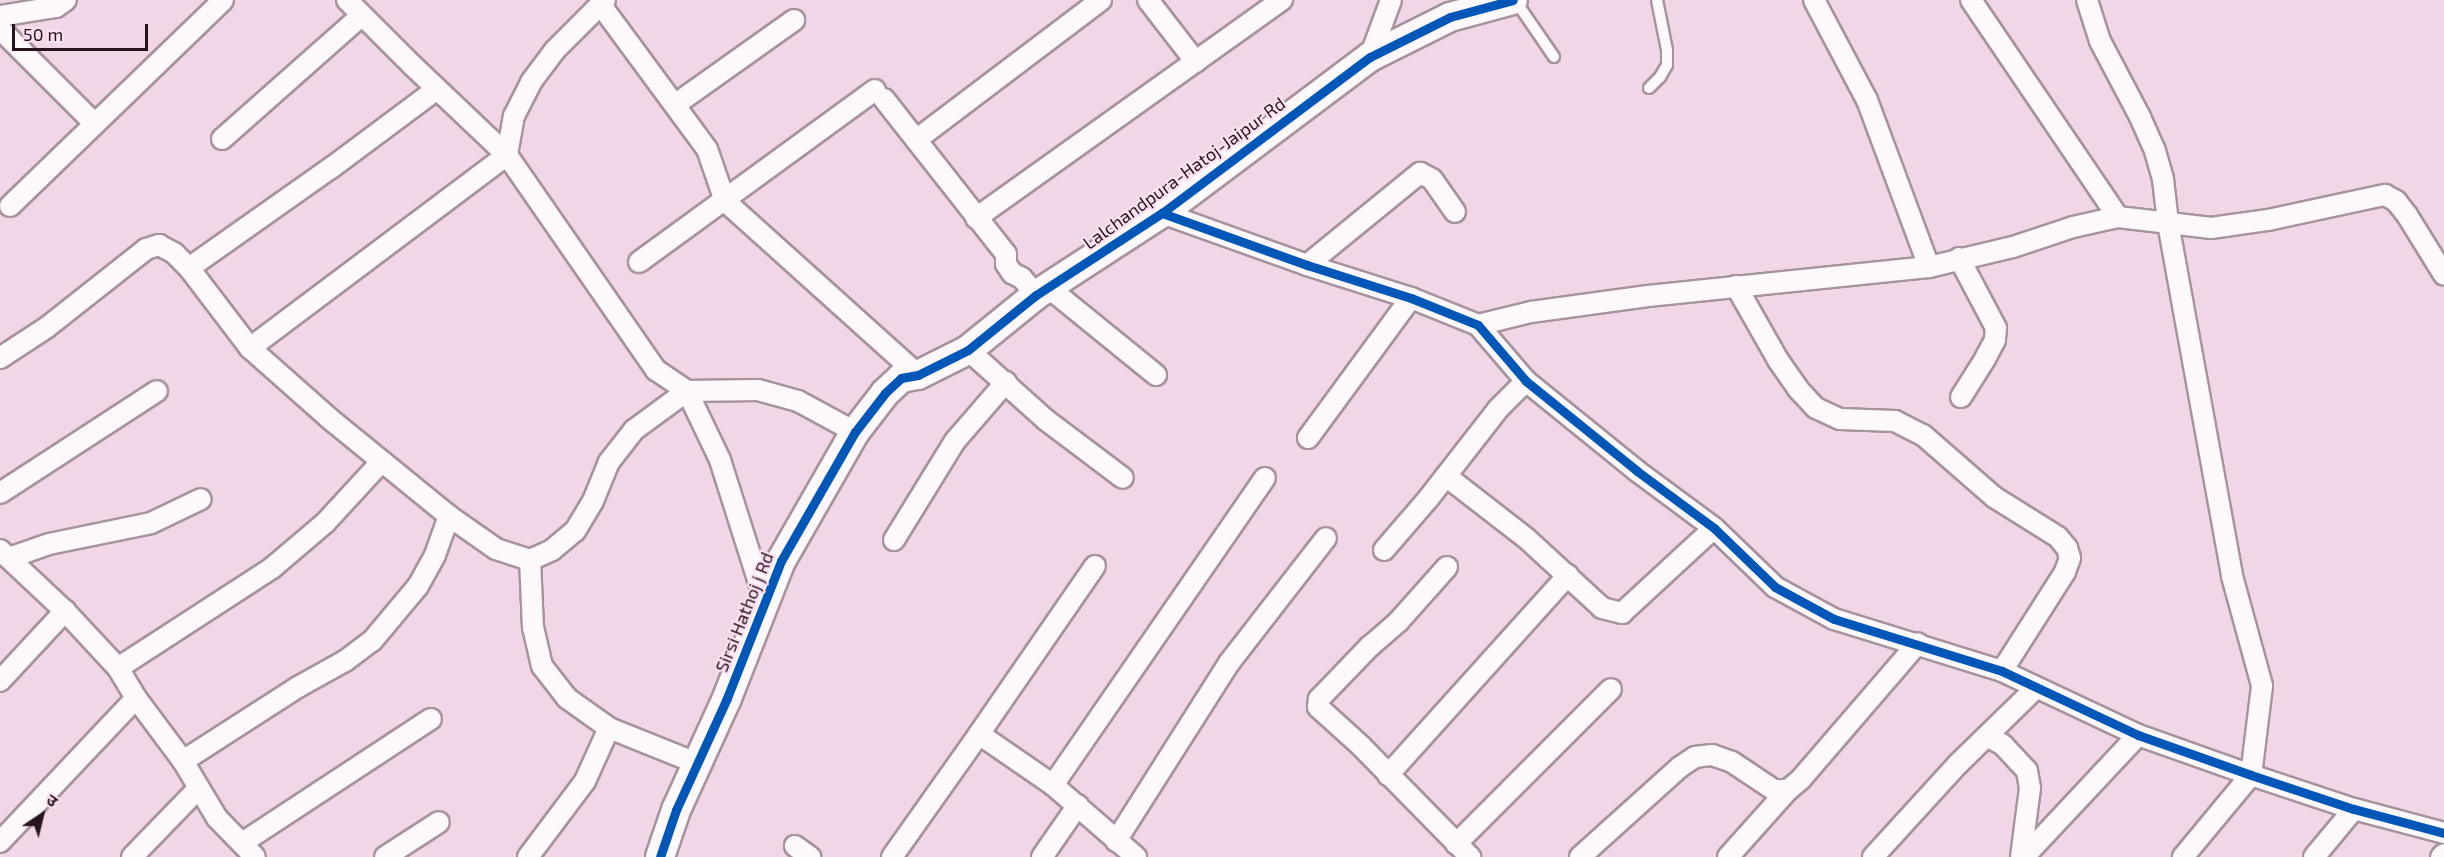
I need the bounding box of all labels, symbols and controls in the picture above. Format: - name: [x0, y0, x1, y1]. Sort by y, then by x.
- scale bar: [15, 12, 152, 50]
- text: 50 m: [23, 23, 63, 45]
- street label: Lalchandpura-Hatoj-Jaipur Rd: [1079, 92, 1289, 254]
- street label: Sirsi Hathoj j Rd: [710, 549, 778, 675]
- north arrow: [12, 785, 72, 845]
- text: उ: [43, 789, 62, 810]

